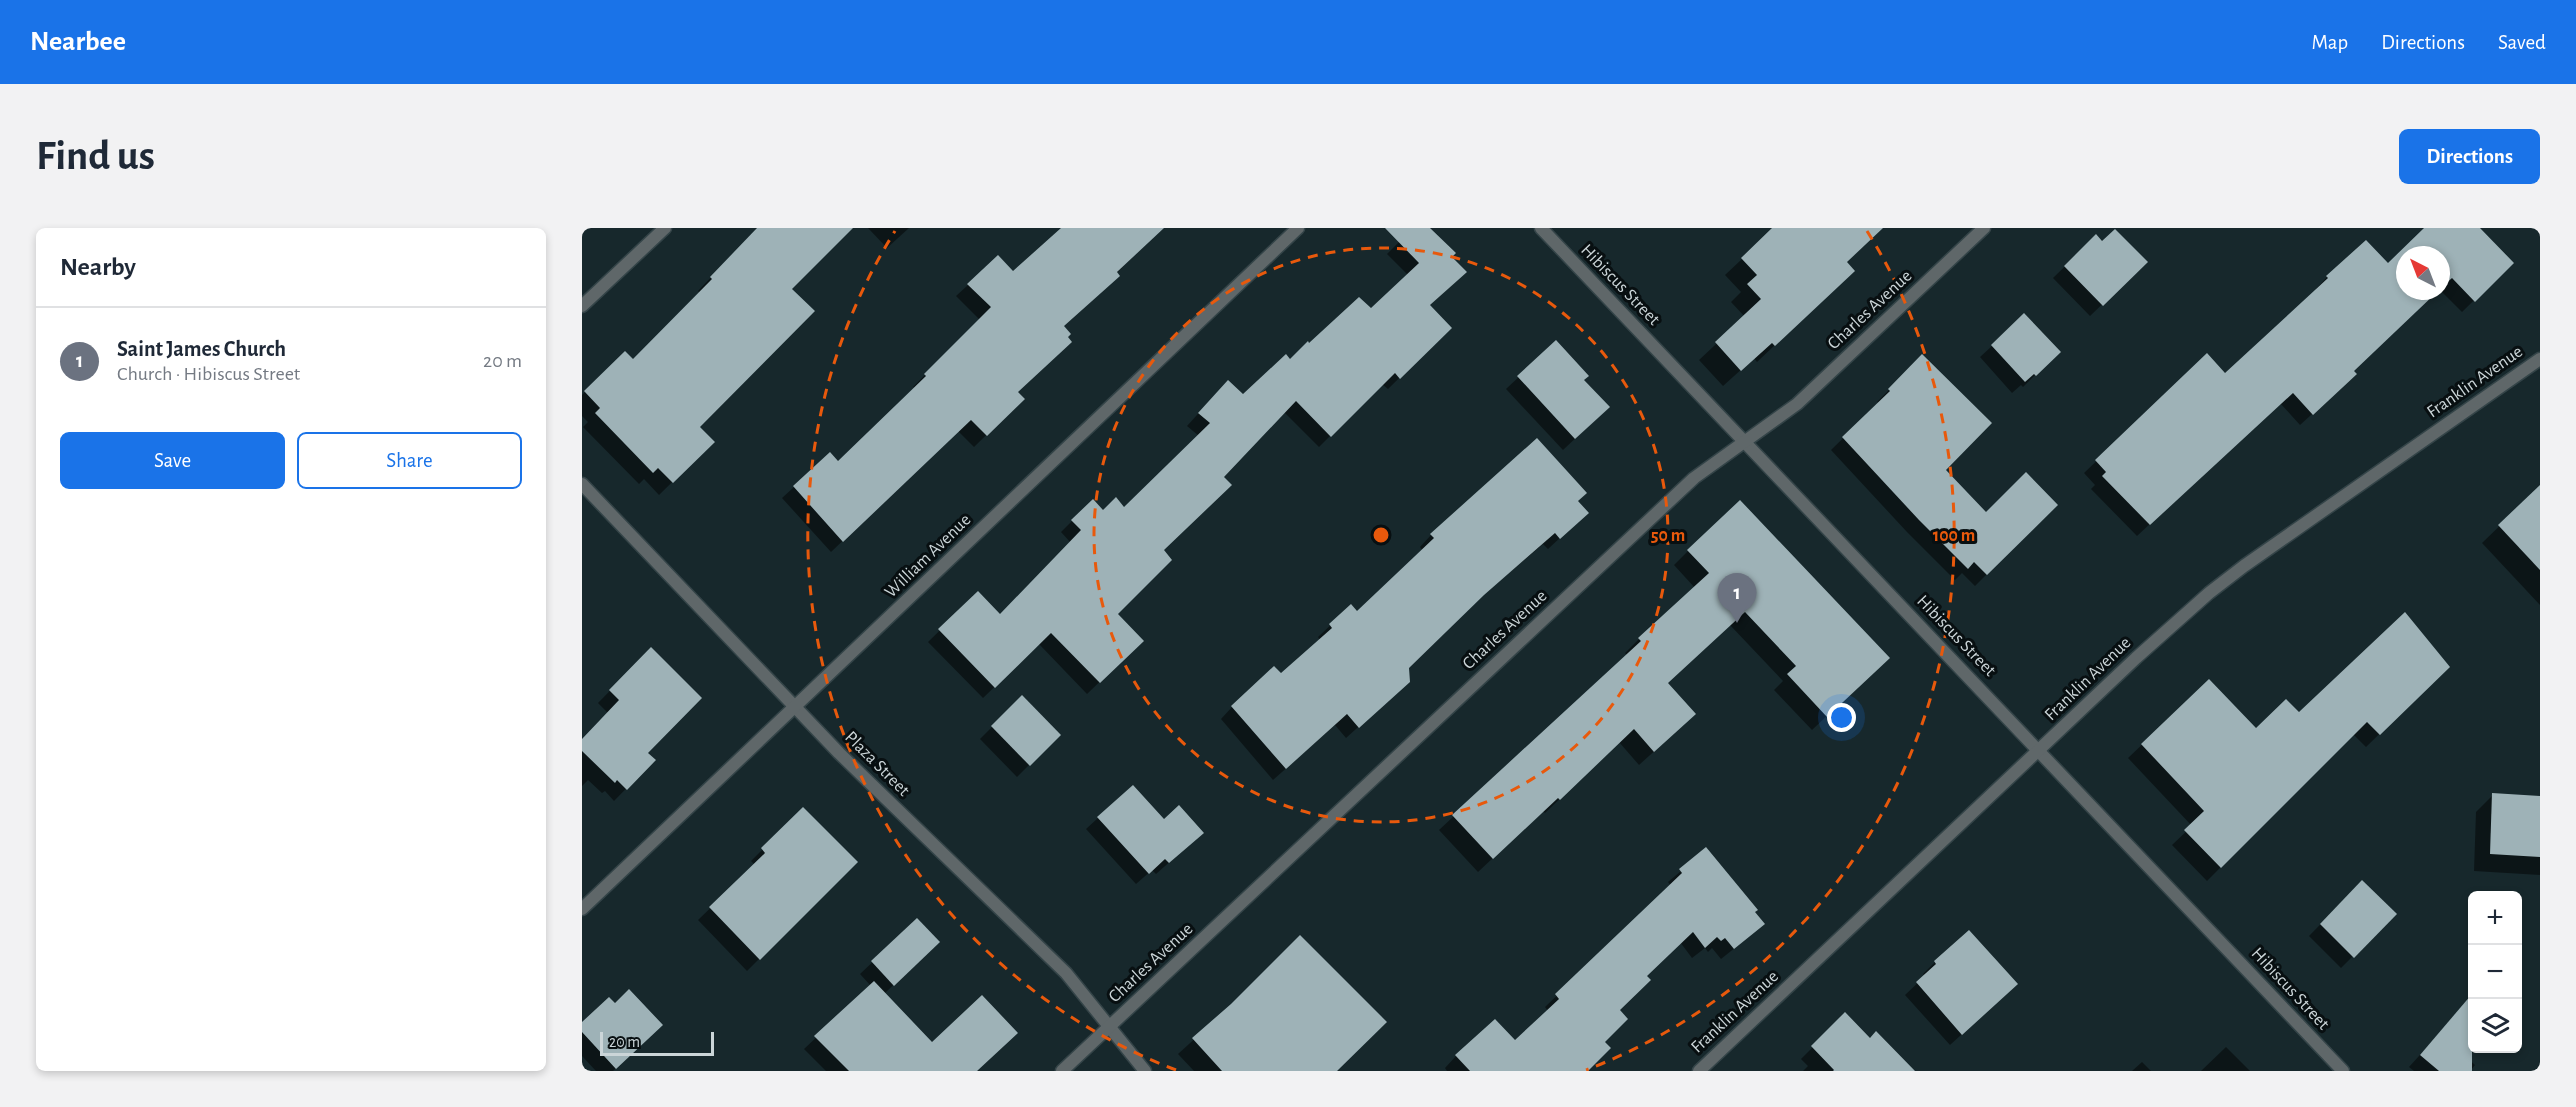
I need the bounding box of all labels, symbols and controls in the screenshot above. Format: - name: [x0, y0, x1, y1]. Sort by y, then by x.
- text: Nearbee: [30, 28, 126, 56]
- text: Map: [2312, 32, 2348, 53]
- text: Directions: [2381, 32, 2465, 53]
- text: Saved: [2498, 32, 2546, 53]
- button: Directions: [2399, 129, 2540, 184]
- text: Find us: [36, 135, 155, 177]
- street label: Hibiscus Street: [1577, 241, 1663, 329]
- north arrow: [2396, 246, 2450, 300]
- text: Nearby: [60, 254, 136, 280]
- street label: Charles Avenue: [1825, 267, 1915, 353]
- text: Saint James Church: [117, 338, 286, 360]
- street label: Franklin Avenue: [2424, 343, 2526, 421]
- text: 1: [76, 351, 83, 371]
- text: 20 m: [483, 351, 522, 371]
- text: Church · Hibiscus Street: [117, 364, 300, 384]
- button: Save: [60, 432, 285, 489]
- button: Share: [297, 432, 522, 489]
- street label: William Avenue: [882, 511, 974, 601]
- centre of rings: [1371, 525, 1391, 545]
- text: 50 m: [1651, 527, 1685, 545]
- text: 100 m: [1933, 527, 1975, 545]
- pin: 1: [1718, 574, 1756, 623]
- street label: Charles Avenue: [1460, 587, 1550, 673]
- street label: Hibiscus Street: [1913, 592, 1999, 680]
- street label: Franklin Avenue: [2041, 634, 2135, 724]
- your location: [1827, 703, 1856, 732]
- street label: Plaza Street: [841, 728, 913, 800]
- map controls: [2468, 891, 2522, 1053]
- button: +: [2468, 891, 2522, 945]
- street label: Charles Avenue: [1106, 920, 1196, 1006]
- street label: Hibiscus Street: [2248, 944, 2333, 1034]
- button: −: [2468, 945, 2522, 999]
- street label: Franklin Avenue: [1688, 967, 1782, 1057]
- button: layers: [2468, 999, 2522, 1053]
- scale bar: [600, 1029, 714, 1056]
- text: 20 m: [609, 1034, 640, 1050]

